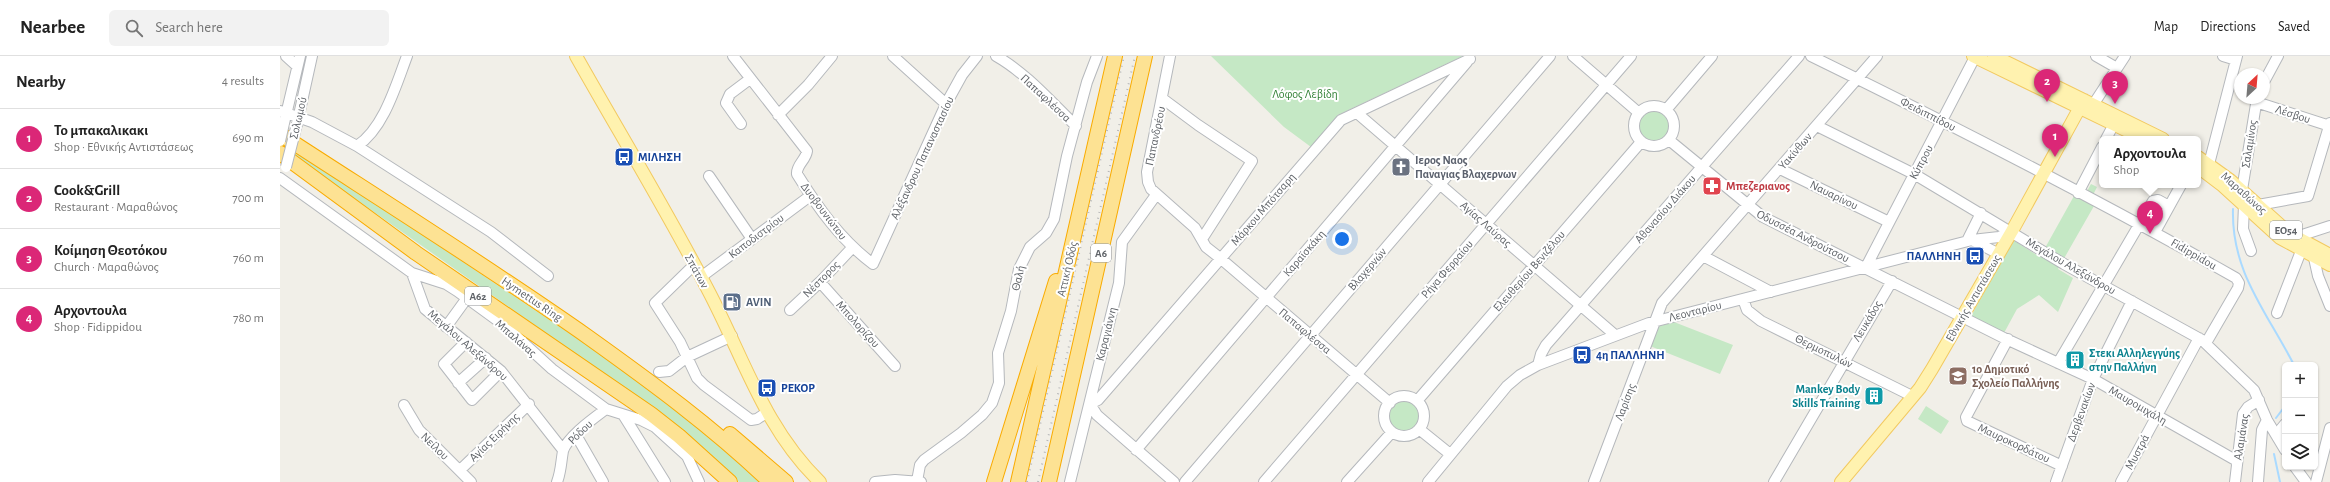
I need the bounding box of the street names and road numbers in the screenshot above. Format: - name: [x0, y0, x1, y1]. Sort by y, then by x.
- street label: Παπαφλέσσα: [1019, 72, 1073, 124]
- street label: Αλέξανδρου Παπαναστασίου: [888, 94, 957, 222]
- street label: Φειδιππίδου: [1898, 95, 1958, 133]
- street label: Σολωμού: [287, 96, 309, 140]
- street label: Λέσβου: [2274, 103, 2312, 125]
- street label: Παπανδρέου: [1143, 105, 1167, 167]
- street label: Σαλαμίνος: [2239, 119, 2260, 169]
- street label: Υακίνθων: [1776, 130, 1814, 172]
- street label: Κύπρου: [1907, 143, 1935, 181]
- street label: Μάρκου Μπότσαρη: [1228, 170, 1298, 248]
- street label: Μαραθώνος: [2218, 170, 2269, 217]
- street label: Αθανασίου Διάκου: [1632, 172, 1698, 245]
- street label: Ναυαρίνου: [1808, 178, 1860, 212]
- street label: Δυοβουνιώτου: [799, 180, 849, 242]
- street label: Αγίας Λαύρας: [1458, 199, 1514, 250]
- street label: Οδυσσέα Ανδρούτσου: [1755, 207, 1851, 265]
- street label: Καποδιστρίου: [726, 211, 786, 261]
- road number: ΕΟ54: [2270, 221, 2302, 239]
- street label: Καραϊσκάκη: [1281, 228, 1327, 278]
- street label: Ελευθερίου Βενιζέλου: [1491, 228, 1568, 314]
- street label: Μεγάλου Αλεξάνδρου: [2024, 235, 2118, 297]
- street label: Fidippidou: [2169, 236, 2219, 272]
- street label: Ρήγα Φερραίου: [1419, 238, 1475, 300]
- street label: Αττική Οδός: [1055, 240, 1080, 298]
- road number: Α6: [1091, 244, 1111, 262]
- street label: Βλαχερνών: [1345, 245, 1389, 293]
- street label: Σπάτων: [683, 252, 711, 290]
- street label: Εθνικής Αντιστάσεως: [1943, 252, 2004, 344]
- street label: Νέστορος: [800, 258, 843, 300]
- street label: Θαλή: [1009, 264, 1027, 292]
- street label: Hymettus Ring: [499, 274, 564, 324]
- road number: Α62: [465, 287, 491, 305]
- street label: Μπολορίζου: [833, 298, 882, 351]
- street label: Λευκάδος: [1850, 298, 1885, 344]
- street label: Λεονταρίου: [1667, 299, 1723, 323]
- street label: Καραγιάννη: [1094, 306, 1118, 362]
- street label: Παπαφλέσσα: [1277, 306, 1333, 356]
- street label: Μεγάλου Αλεξάνδρου: [425, 307, 510, 384]
- street label: Μπαλάνας: [492, 317, 539, 360]
- street label: Θερμοπυλών: [1793, 332, 1855, 370]
- street label: Λαρίσης: [1612, 381, 1639, 423]
- street label: Δερβενακίων: [2065, 381, 2097, 443]
- street label: Μαυρομιχάλη: [2107, 383, 2169, 427]
- street label: Αγίας Ειρήνης: [467, 410, 522, 464]
- street label: Αλαμάνας: [2231, 413, 2252, 461]
- street label: Ρόδου: [565, 418, 595, 446]
- street label: Μαυροκορδάτου: [1976, 421, 2052, 465]
- street label: Νείλου: [419, 430, 451, 462]
- street label: Μυστρά: [2123, 432, 2151, 472]

